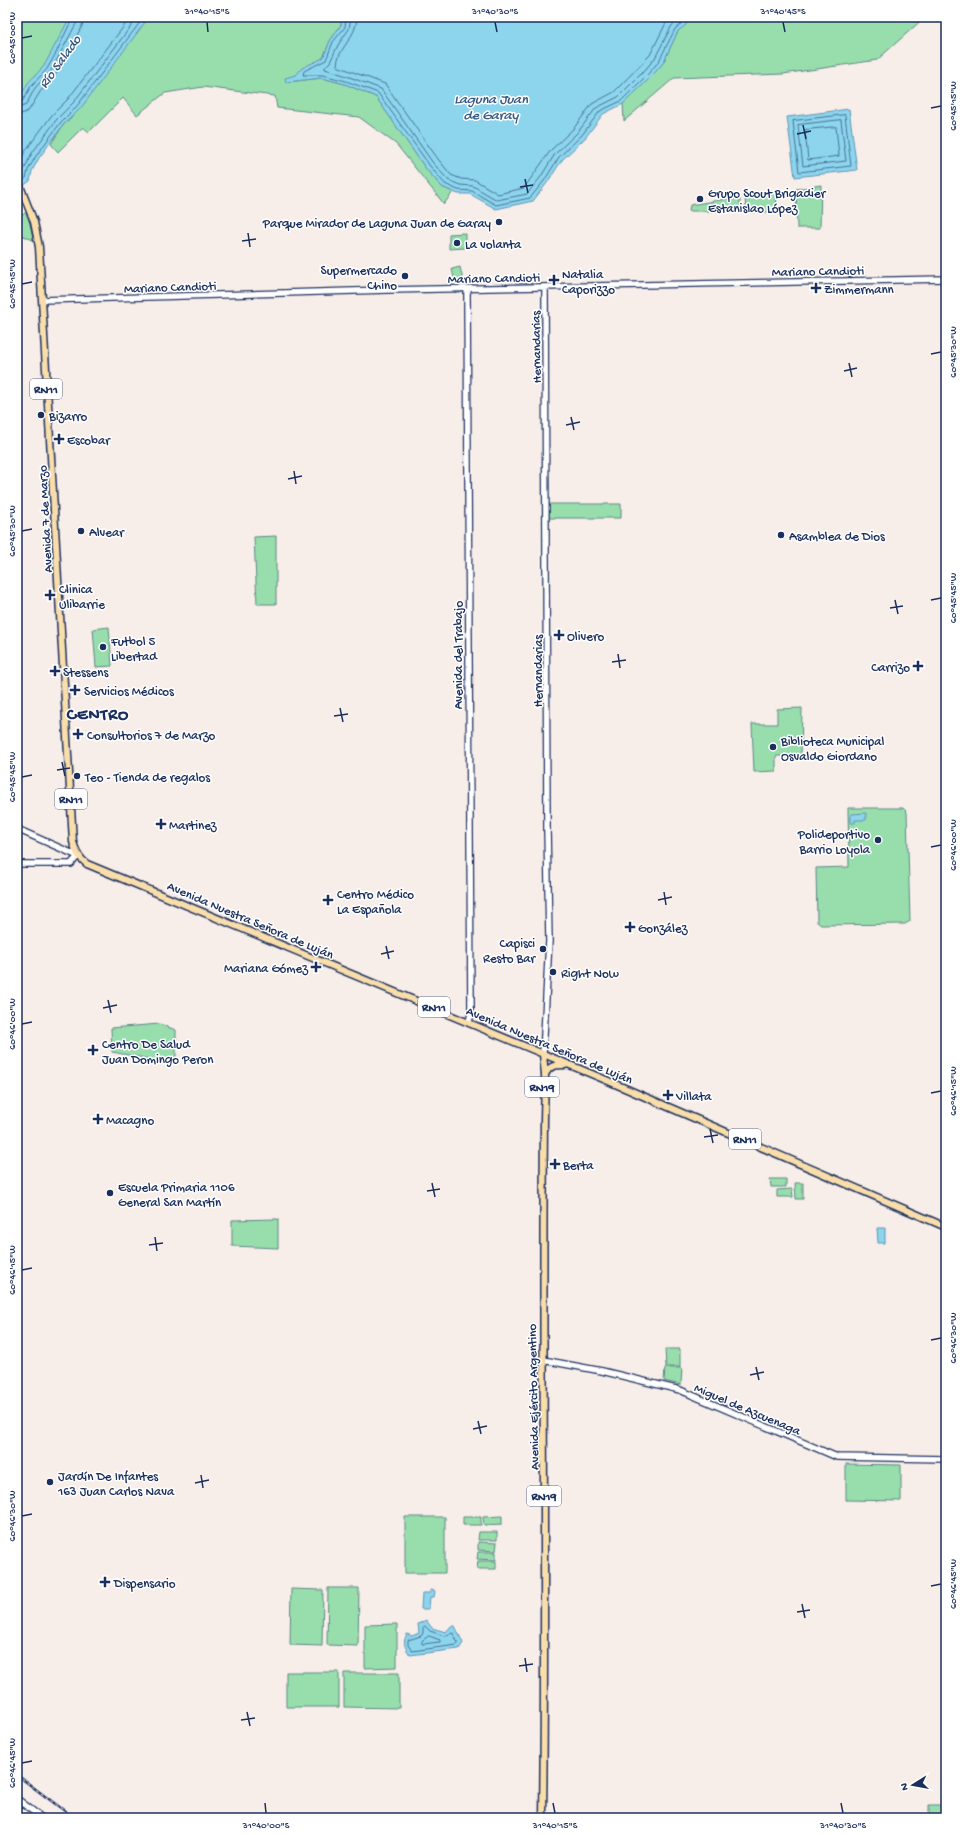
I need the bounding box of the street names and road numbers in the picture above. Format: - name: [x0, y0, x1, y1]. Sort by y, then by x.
- street label: Mariano Candioti: [772, 264, 865, 281]
- street label: Mariano Candioti: [448, 271, 541, 288]
- street label: Mariano Candioti: [124, 279, 217, 298]
- street label: Hernandarias: [529, 309, 546, 383]
- road number: RN11: [30, 379, 62, 399]
- street label: Avenida 7 de Marzo: [36, 465, 57, 573]
- street label: Avenida del Trabajo: [452, 600, 467, 709]
- street label: Hernandarias: [532, 634, 547, 707]
- road number: RN11: [55, 789, 87, 809]
- street label: Avenida Nuestra Señora de Luján: [165, 879, 336, 964]
- road number: RN11: [418, 997, 450, 1017]
- street label: Avenida Nuestra Señora de Luján: [464, 1004, 635, 1089]
- road number: RN19: [525, 1077, 559, 1097]
- road number: RN11: [729, 1129, 761, 1149]
- street label: Avenida Ejército Argentino: [526, 1323, 543, 1470]
- street label: Miguel de Azcuenaga: [692, 1381, 803, 1440]
- road number: RN19: [527, 1486, 561, 1506]

